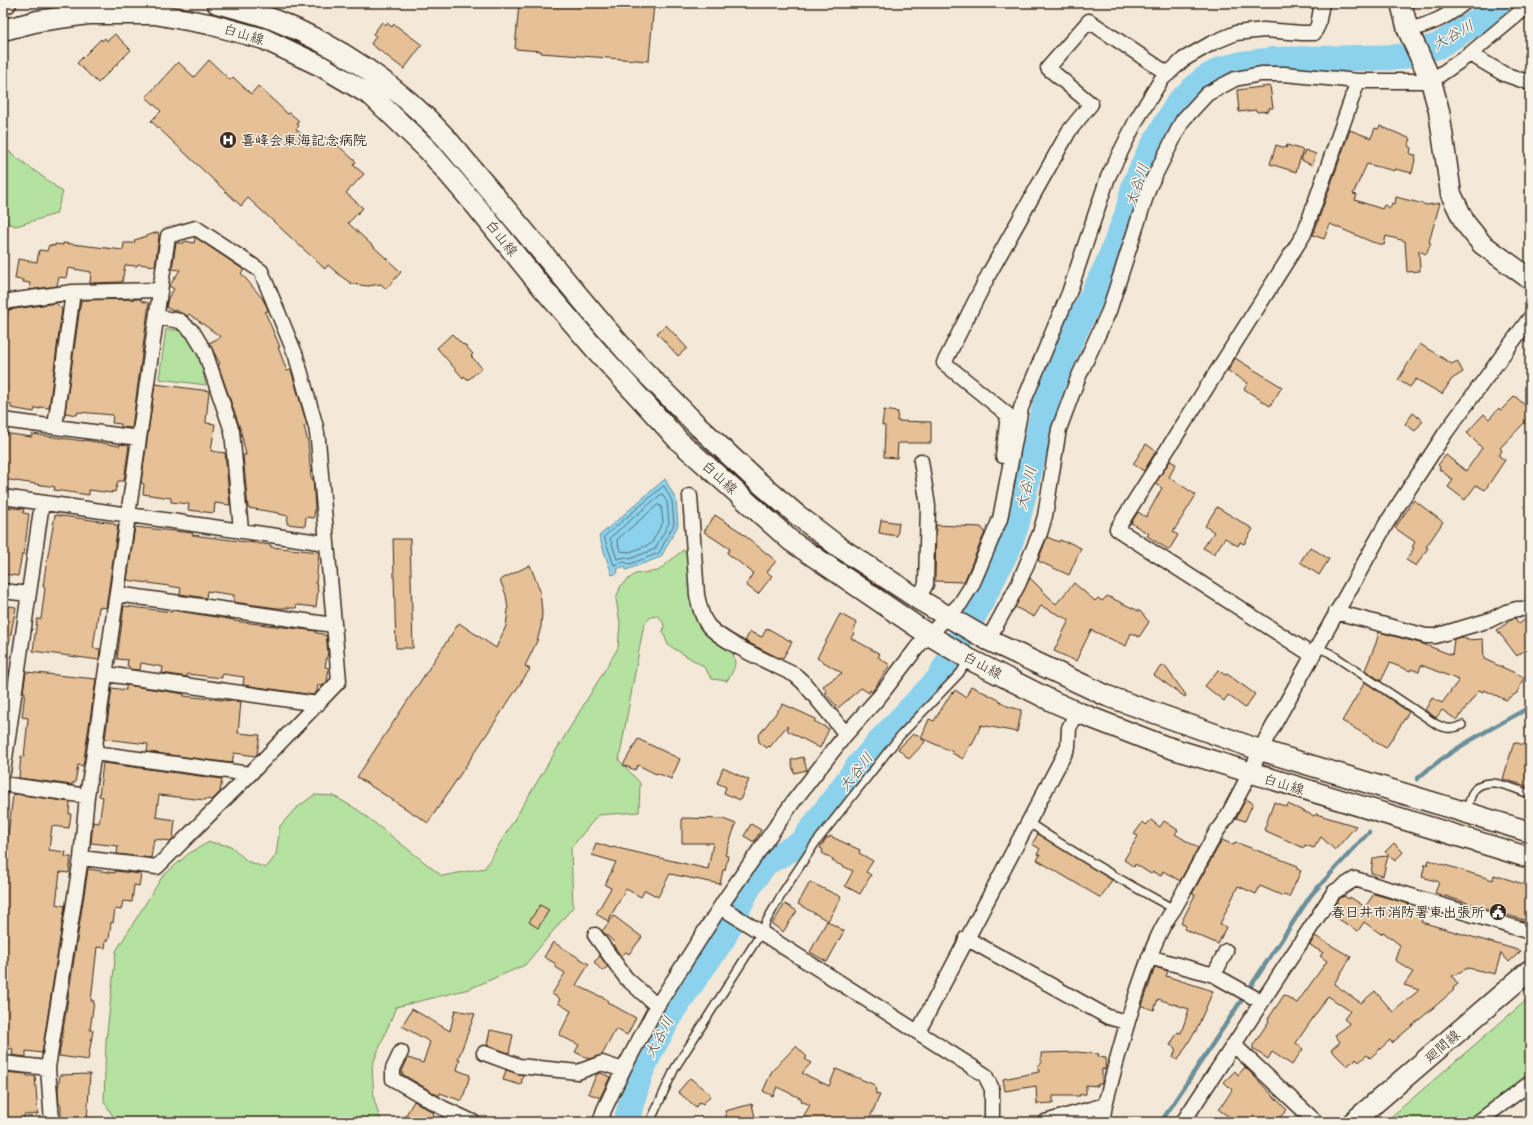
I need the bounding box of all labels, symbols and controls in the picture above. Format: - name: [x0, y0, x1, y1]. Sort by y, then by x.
- water label: 大谷川: [1429, 16, 1477, 54]
- street label: 白山線: [221, 20, 266, 49]
- hospital icon: 喜峰会東海記念病院: [218, 130, 238, 150]
- place label: 喜峰会東海記念病院: [241, 132, 367, 149]
- water label: 大谷川: [1121, 161, 1153, 209]
- street label: 白山線: [482, 217, 521, 260]
- street label: 白山線: [698, 457, 741, 498]
- water label: 大谷川: [1012, 464, 1040, 512]
- street label: 白山線: [960, 648, 1005, 683]
- water label: 大谷川: [835, 749, 877, 795]
- street label: 白山線: [1261, 770, 1306, 799]
- public building icon: 春日井市消防署東出張所: [1488, 902, 1508, 922]
- place label: 春日井市消防署東出張所: [1331, 904, 1485, 921]
- water label: 大谷川: [640, 1013, 678, 1061]
- street label: 廻間線: [1421, 1026, 1464, 1067]

